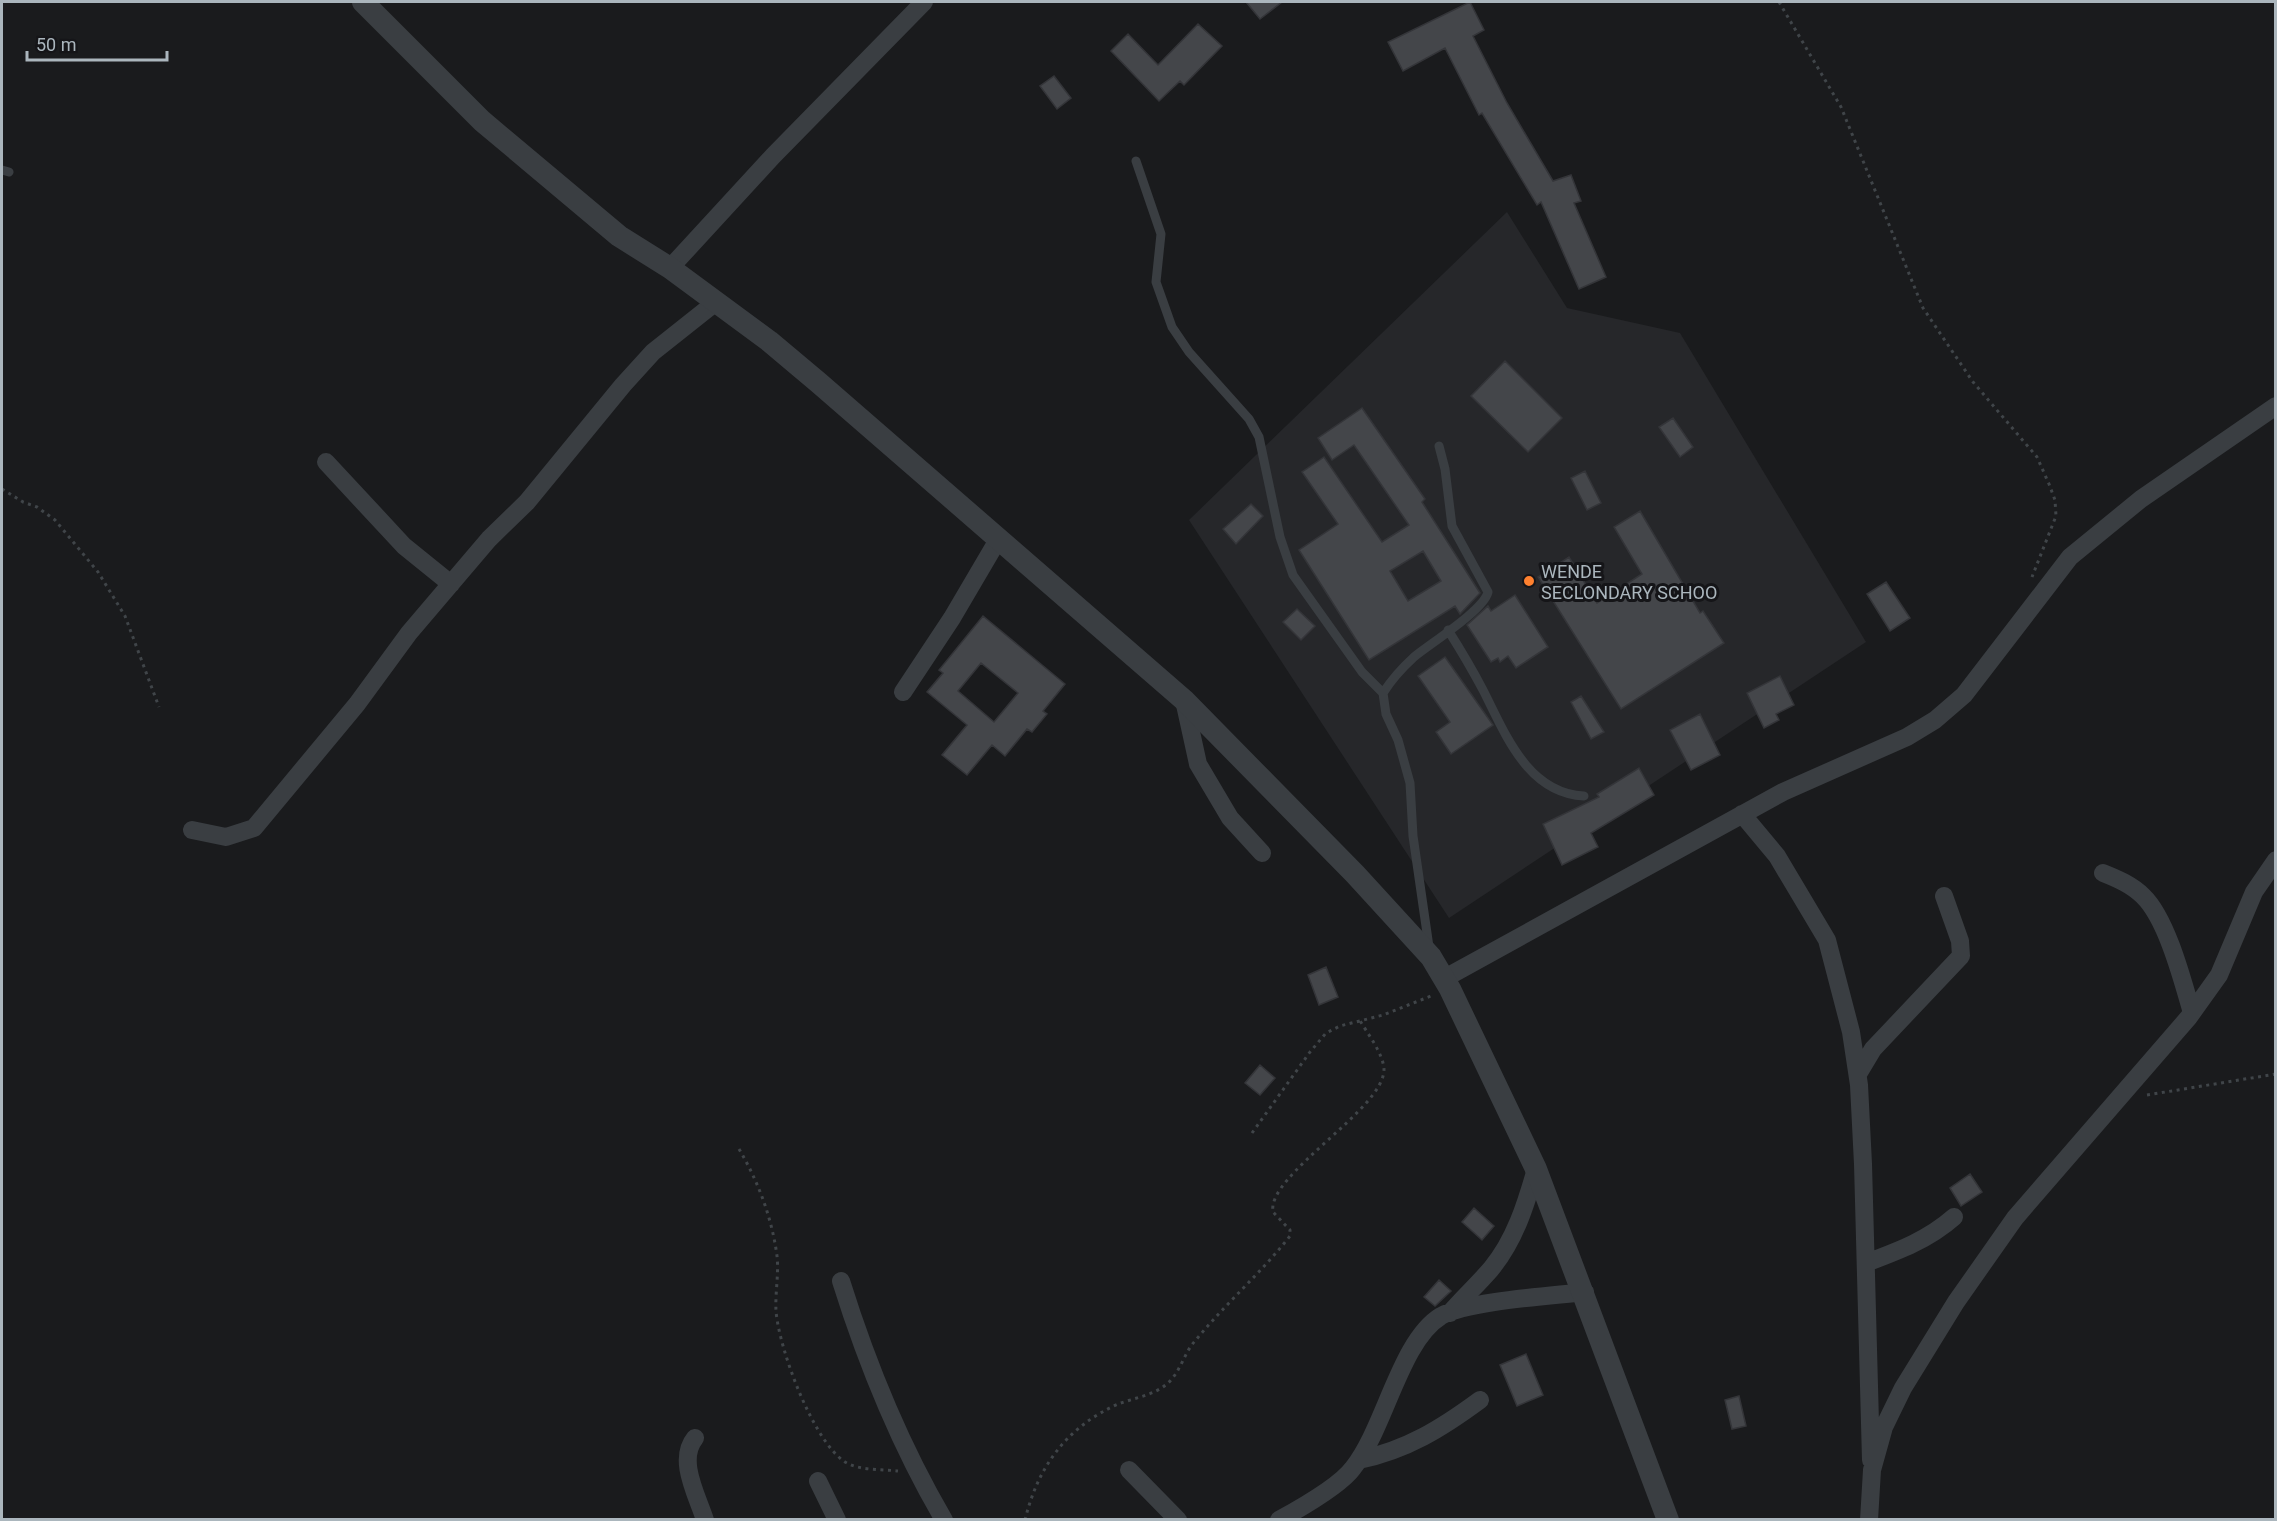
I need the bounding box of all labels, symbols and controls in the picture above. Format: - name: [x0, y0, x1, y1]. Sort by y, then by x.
- scale bar: [27, 24, 166, 62]
- text: 50 m: [36, 34, 76, 55]
- place label: WENDE SECLONDARY SCHOO: [1541, 561, 1717, 603]
- marker: WENDE SECLONDARY SCHOO: [1522, 574, 1536, 588]

